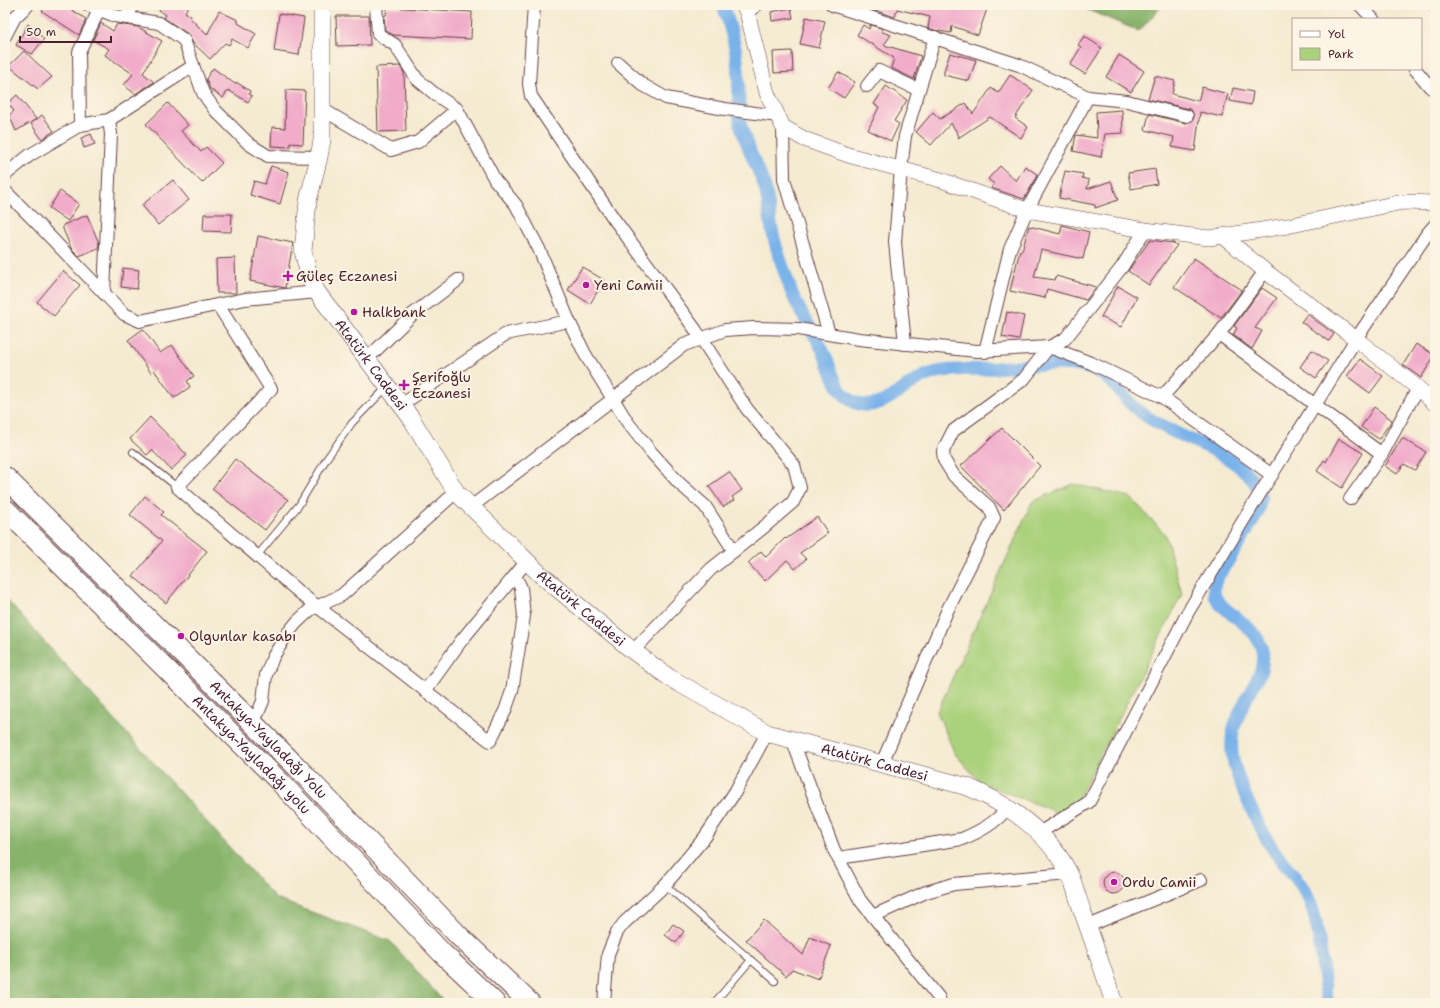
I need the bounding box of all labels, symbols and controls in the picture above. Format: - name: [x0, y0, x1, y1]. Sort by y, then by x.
- scale bar: [20, 18, 111, 44]
- legend: [1292, 18, 1422, 70]
- text: 50 m: [26, 24, 56, 40]
- text: Yol: [1328, 26, 1345, 42]
- text: Park: [1328, 46, 1354, 62]
- place label: Güleç Eczanesi: [296, 267, 397, 285]
- marker: Güleç Eczanesi: [283, 271, 293, 281]
- place label: Yeni Camii: [594, 276, 663, 294]
- marker: Yeni Camii: [581, 280, 591, 290]
- place label: Halkbank: [362, 303, 426, 321]
- marker: Halkbank: [349, 307, 359, 317]
- street label: Atatürk Caddesi: [331, 315, 411, 414]
- place label: Şerifoğlu Eczanesi: [412, 368, 471, 402]
- marker: Şerifoğlu Eczanesi: [399, 380, 409, 390]
- street label: Atatürk Caddesi: [533, 566, 629, 650]
- place label: Olgunlar kasabı: [189, 627, 296, 645]
- marker: Olgunlar kasabı: [176, 631, 186, 641]
- street label: Antakya-Yayladağı Yolu: [206, 676, 332, 802]
- street label: Antakya-Yayladağı yolu: [189, 691, 315, 818]
- street label: Atatürk Caddesi: [819, 739, 930, 785]
- place label: Ordu Camii: [1122, 873, 1197, 891]
- marker: Ordu Camii: [1109, 877, 1119, 887]

